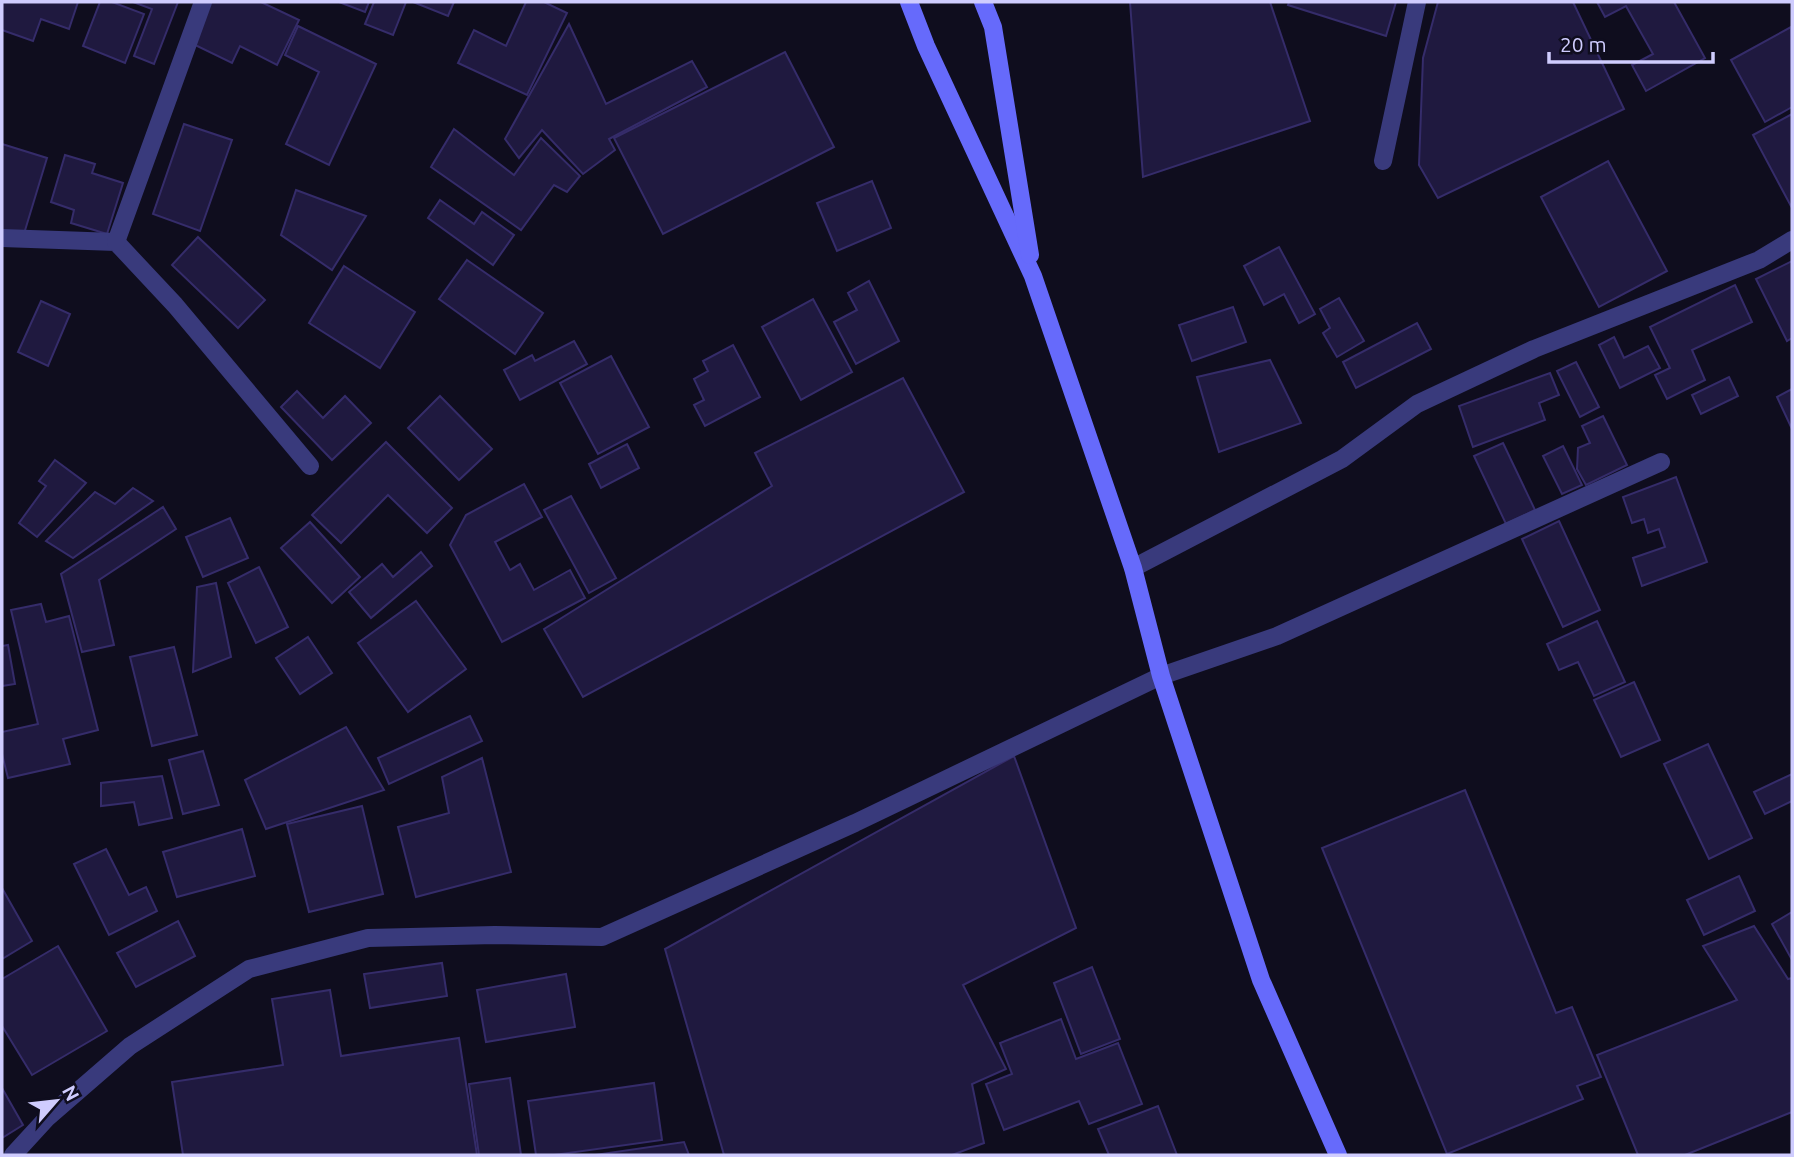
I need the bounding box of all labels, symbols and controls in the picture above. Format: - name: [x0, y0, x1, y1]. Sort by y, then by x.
- scale bar: [1549, 21, 1714, 65]
- text: 20 m: [1560, 32, 1607, 56]
- north arrow: [21, 1066, 91, 1136]
- text: N: [58, 1082, 84, 1104]

